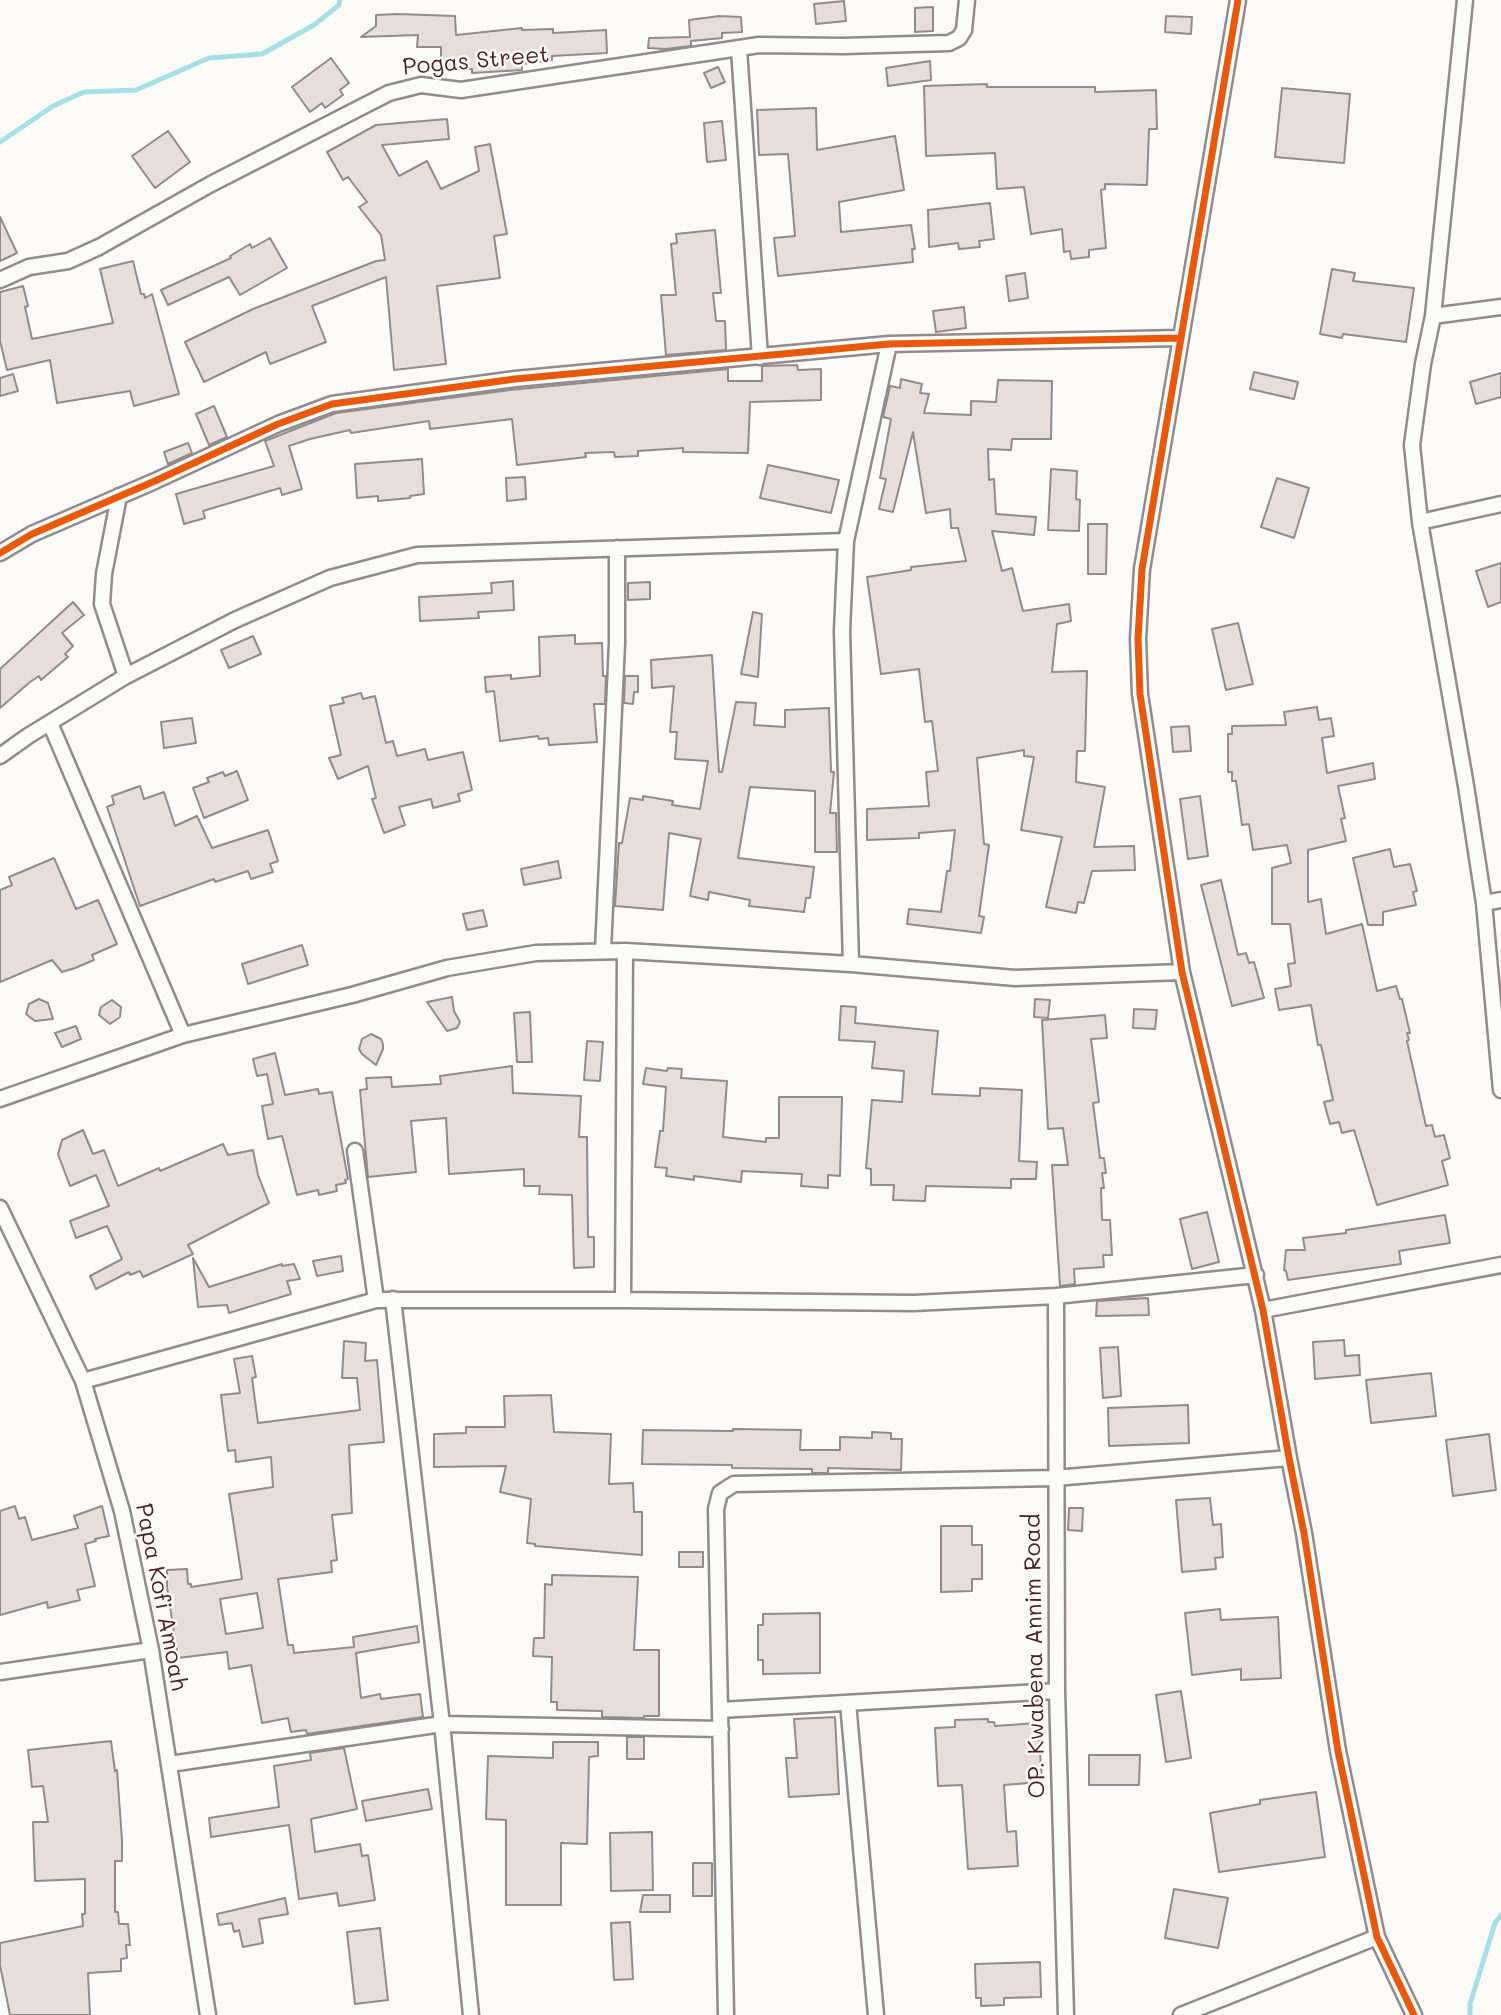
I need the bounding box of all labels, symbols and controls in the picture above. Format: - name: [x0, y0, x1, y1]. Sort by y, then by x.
- street label: Pogas Street: [402, 41, 550, 81]
- street label: Papa Kofi Amoah: [129, 1501, 193, 1693]
- street label: OP. Kwabena Annim Road: [1019, 1513, 1051, 1799]

